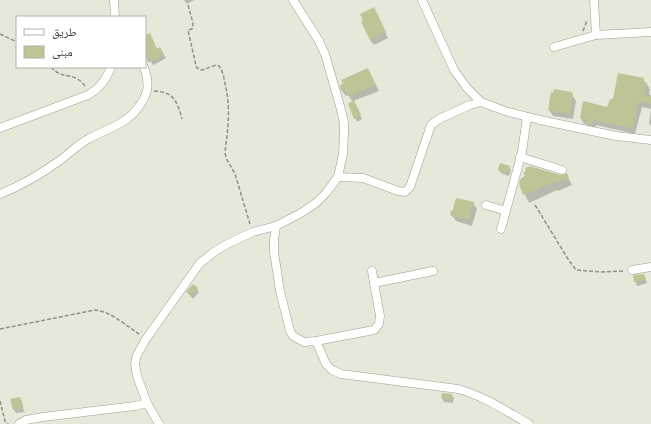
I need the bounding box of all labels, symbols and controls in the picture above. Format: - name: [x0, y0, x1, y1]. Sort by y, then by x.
- legend: [16, 16, 146, 68]
- text: طريق: [52, 26, 77, 39]
- text: مبنى: [52, 46, 73, 59]

